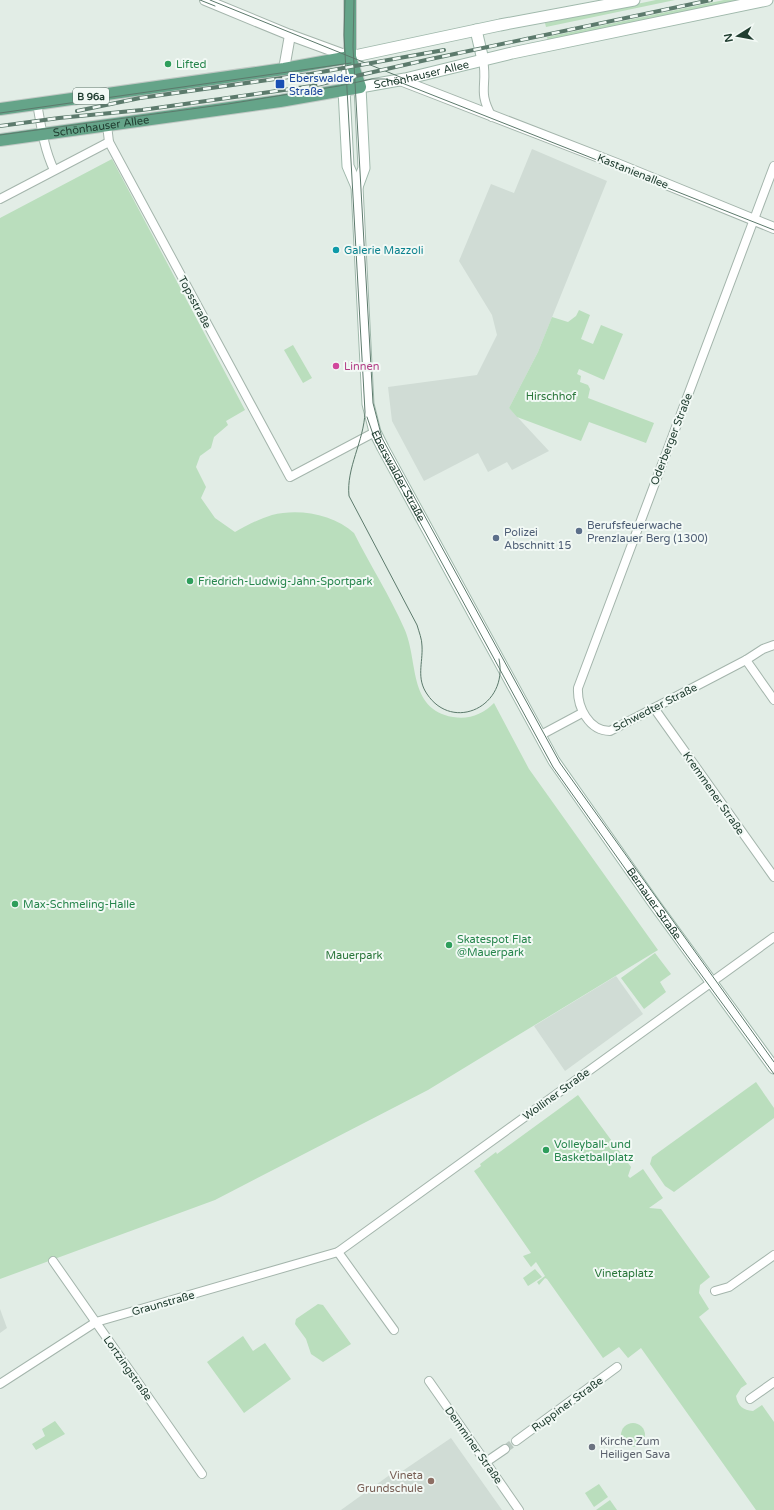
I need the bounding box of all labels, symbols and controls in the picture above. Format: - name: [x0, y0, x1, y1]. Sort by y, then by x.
- north arrow: [718, 16, 758, 56]
- text: N: [721, 32, 736, 43]
- place label: Lifted: [176, 58, 207, 71]
- street label: Schönhauser Allee: [373, 58, 470, 91]
- marker: Lifted: [163, 59, 173, 69]
- place label: Eberswalder Straße: [289, 72, 354, 98]
- marker: Eberswalder Straße: [274, 78, 286, 90]
- road number: B 96a: [73, 88, 109, 104]
- street label: Schönhauser Allee: [52, 113, 150, 140]
- street label: Kastanienallee: [595, 151, 670, 192]
- place label: Galerie Mazzoli: [344, 244, 423, 257]
- marker: Galerie Mazzoli: [331, 245, 341, 255]
- street label: Topsstraße: [175, 274, 214, 331]
- place label: Linnen: [344, 360, 379, 373]
- marker: Linnen: [331, 361, 341, 371]
- park label: Hirschhof: [526, 390, 577, 403]
- street label: Oderberger Straße: [648, 391, 695, 487]
- street label: Eberswalder Straße: [368, 428, 428, 524]
- place label: Berufsfeuerwache Prenzlauer Berg (1300): [587, 519, 708, 545]
- place label: Polizei Abschnitt 15: [504, 526, 572, 552]
- marker: Berufsfeuerwache Prenzlauer Berg (1300): [574, 526, 584, 536]
- marker: Polizei Abschnitt 15: [491, 533, 501, 543]
- place label: Friedrich-Ludwig-Jahn-Sportpark: [198, 575, 372, 588]
- marker: Friedrich-Ludwig-Jahn-Sportpark: [185, 576, 195, 586]
- street label: Schwedter Straße: [611, 681, 699, 734]
- street label: Kremmener Straße: [680, 749, 747, 837]
- street label: Bernauer Straße: [624, 865, 684, 942]
- place label: Max-Schmeling-Halle: [23, 898, 135, 911]
- marker: Max-Schmeling-Halle: [10, 899, 20, 909]
- place label: Skatespot Flat @Mauerpark: [457, 933, 532, 959]
- marker: Skatespot Flat @Mauerpark: [444, 940, 454, 950]
- park label: Mauerpark: [325, 949, 383, 962]
- street label: Wolliner Straße: [520, 1066, 592, 1123]
- place label: Volleyball- und Basketballplatz: [554, 1138, 634, 1164]
- marker: Volleyball- und Basketballplatz: [541, 1145, 551, 1155]
- park label: Vinetaplatz: [595, 1267, 654, 1280]
- street label: Graunstraße: [130, 1288, 196, 1319]
- street label: Lortzingstraße: [100, 1333, 155, 1403]
- street label: Ruppiner Straße: [529, 1374, 606, 1435]
- street label: Demminer Straße: [442, 1404, 505, 1486]
- place label: Kirche Zum Heiligen Sava: [600, 1435, 670, 1461]
- marker: Kirche Zum Heiligen Sava: [587, 1442, 597, 1452]
- place label: Vineta Grundschule: [357, 1469, 423, 1495]
- marker: Vineta Grundschule: [426, 1476, 436, 1486]

